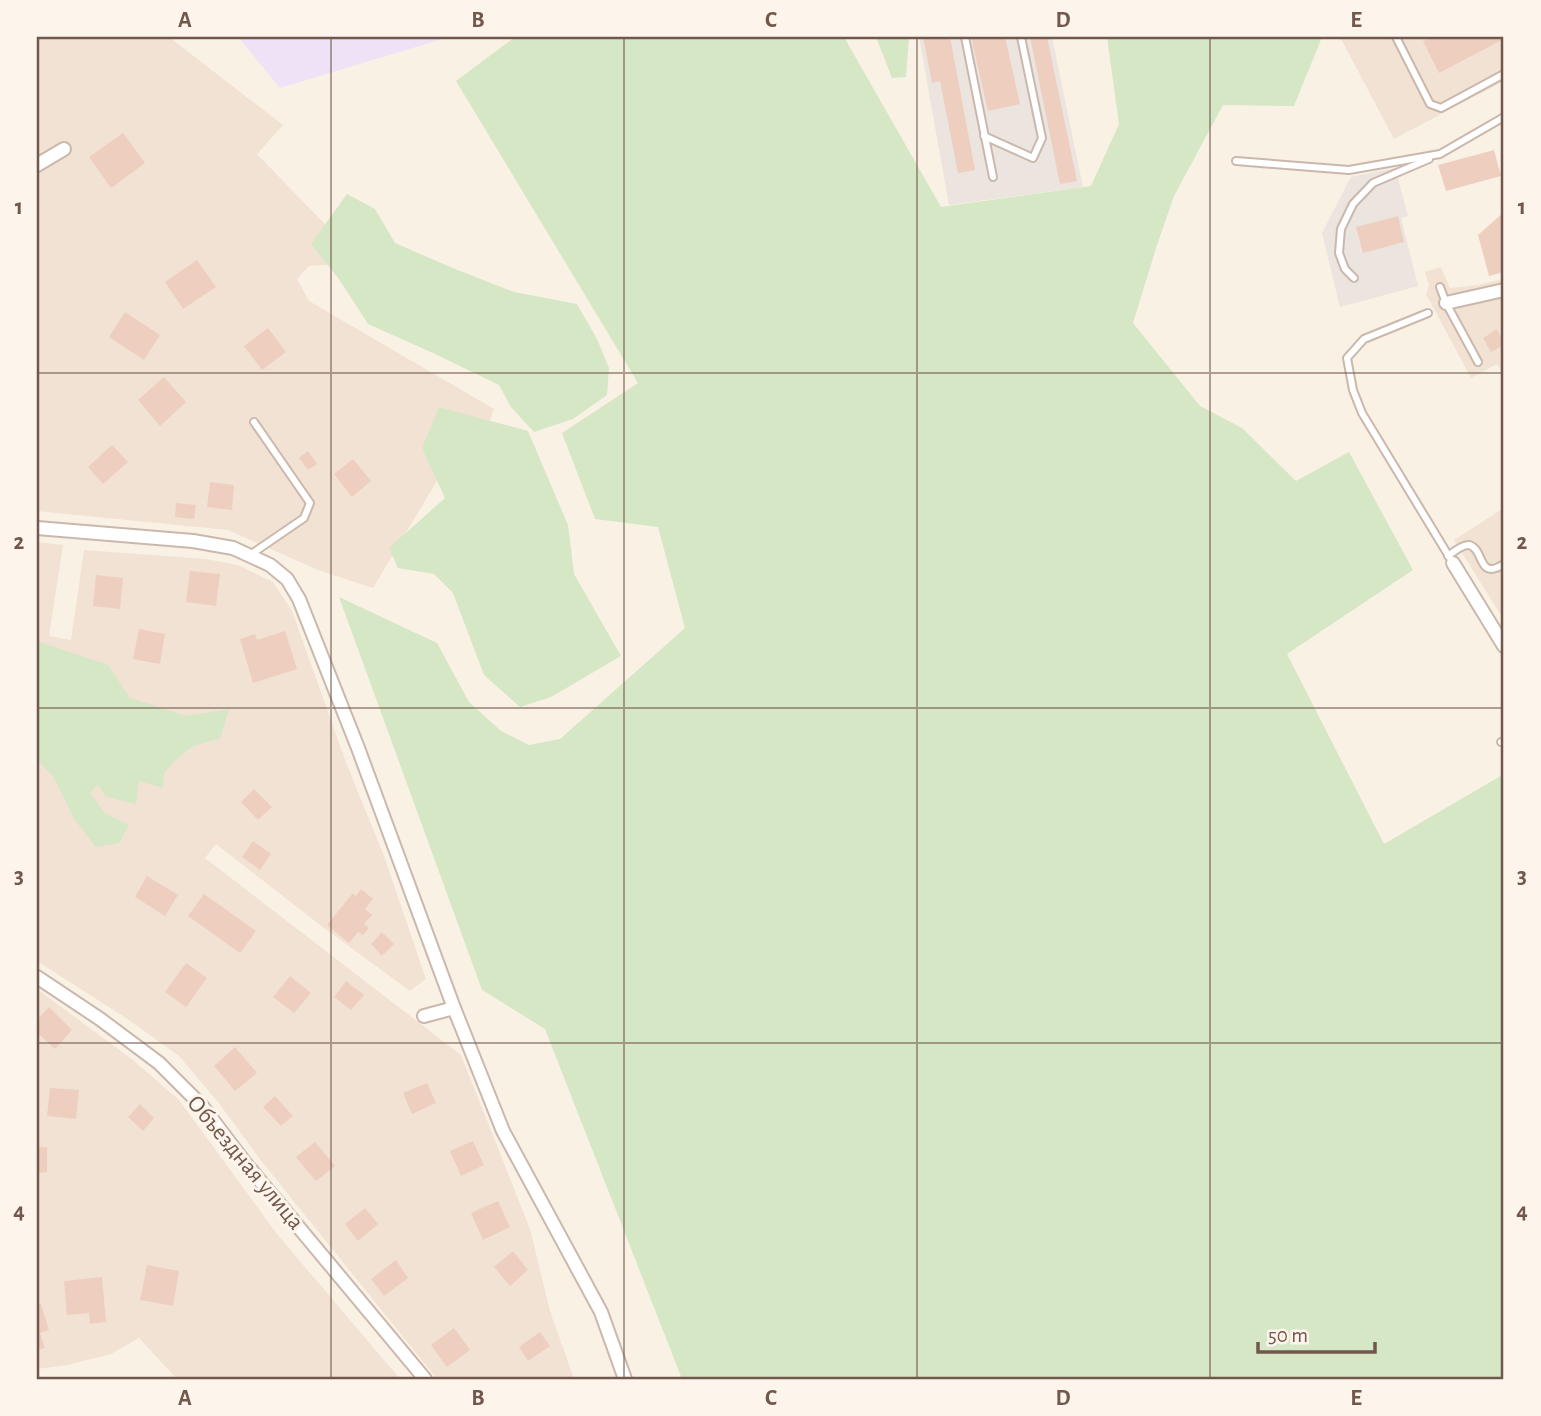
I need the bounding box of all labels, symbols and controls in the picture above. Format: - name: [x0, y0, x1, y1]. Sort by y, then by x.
- text: A: [178, 9, 192, 32]
- text: B: [471, 9, 485, 32]
- text: C: [765, 9, 777, 32]
- text: D: [1055, 9, 1071, 32]
- text: E: [1350, 9, 1362, 32]
- text: 1: [15, 196, 23, 219]
- text: 1: [1518, 196, 1526, 219]
- text: 2: [14, 531, 25, 554]
- text: 2: [1517, 531, 1528, 554]
- text: 3: [14, 865, 24, 888]
- text: 3: [1517, 865, 1527, 888]
- street label: Объездная улица: [182, 1091, 308, 1234]
- text: 4: [13, 1200, 25, 1223]
- text: 4: [1516, 1200, 1528, 1223]
- scale bar: [1258, 1311, 1375, 1355]
- text: 50 m: [1268, 1325, 1308, 1346]
- text: A: [178, 1387, 192, 1410]
- text: B: [471, 1387, 485, 1410]
- text: C: [765, 1387, 777, 1410]
- text: D: [1055, 1387, 1071, 1410]
- text: E: [1350, 1387, 1362, 1410]

